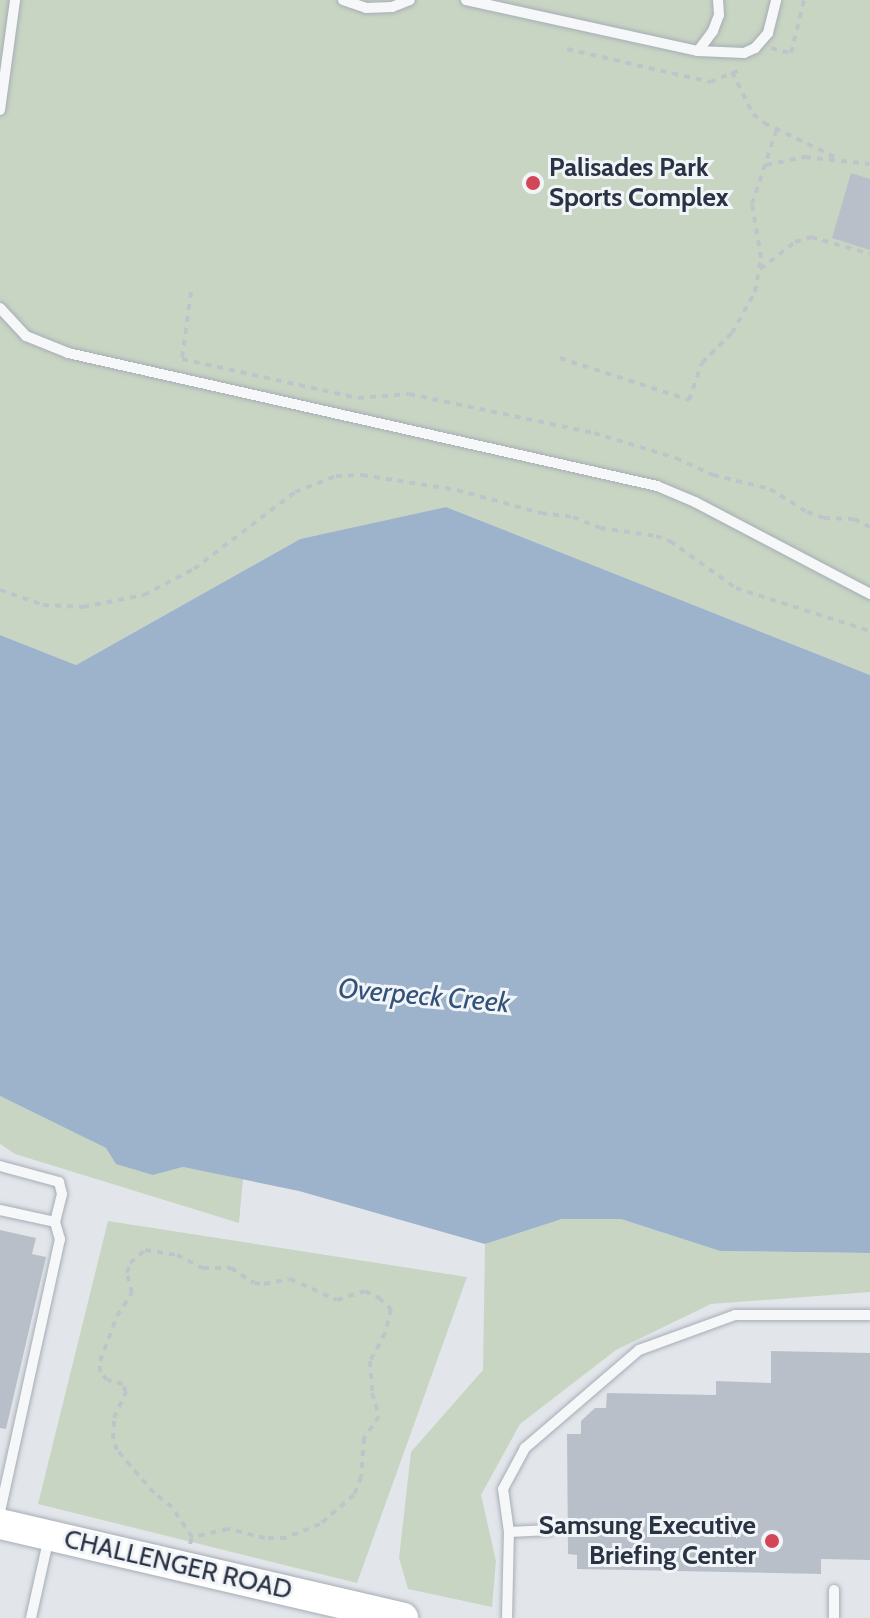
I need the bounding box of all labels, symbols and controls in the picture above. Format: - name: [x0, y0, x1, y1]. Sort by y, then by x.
- place label: Palisades Park Sports Complex: [549, 152, 729, 214]
- marker: Palisades Park Sports Complex: [524, 174, 542, 192]
- water label: Overpeck Creek: [337, 971, 511, 1019]
- place label: Samsung Executive Briefing Center: [539, 1510, 756, 1572]
- street label: CHALLENGER ROAD: [61, 1524, 295, 1606]
- marker: Samsung Executive Briefing Center: [763, 1532, 781, 1550]

